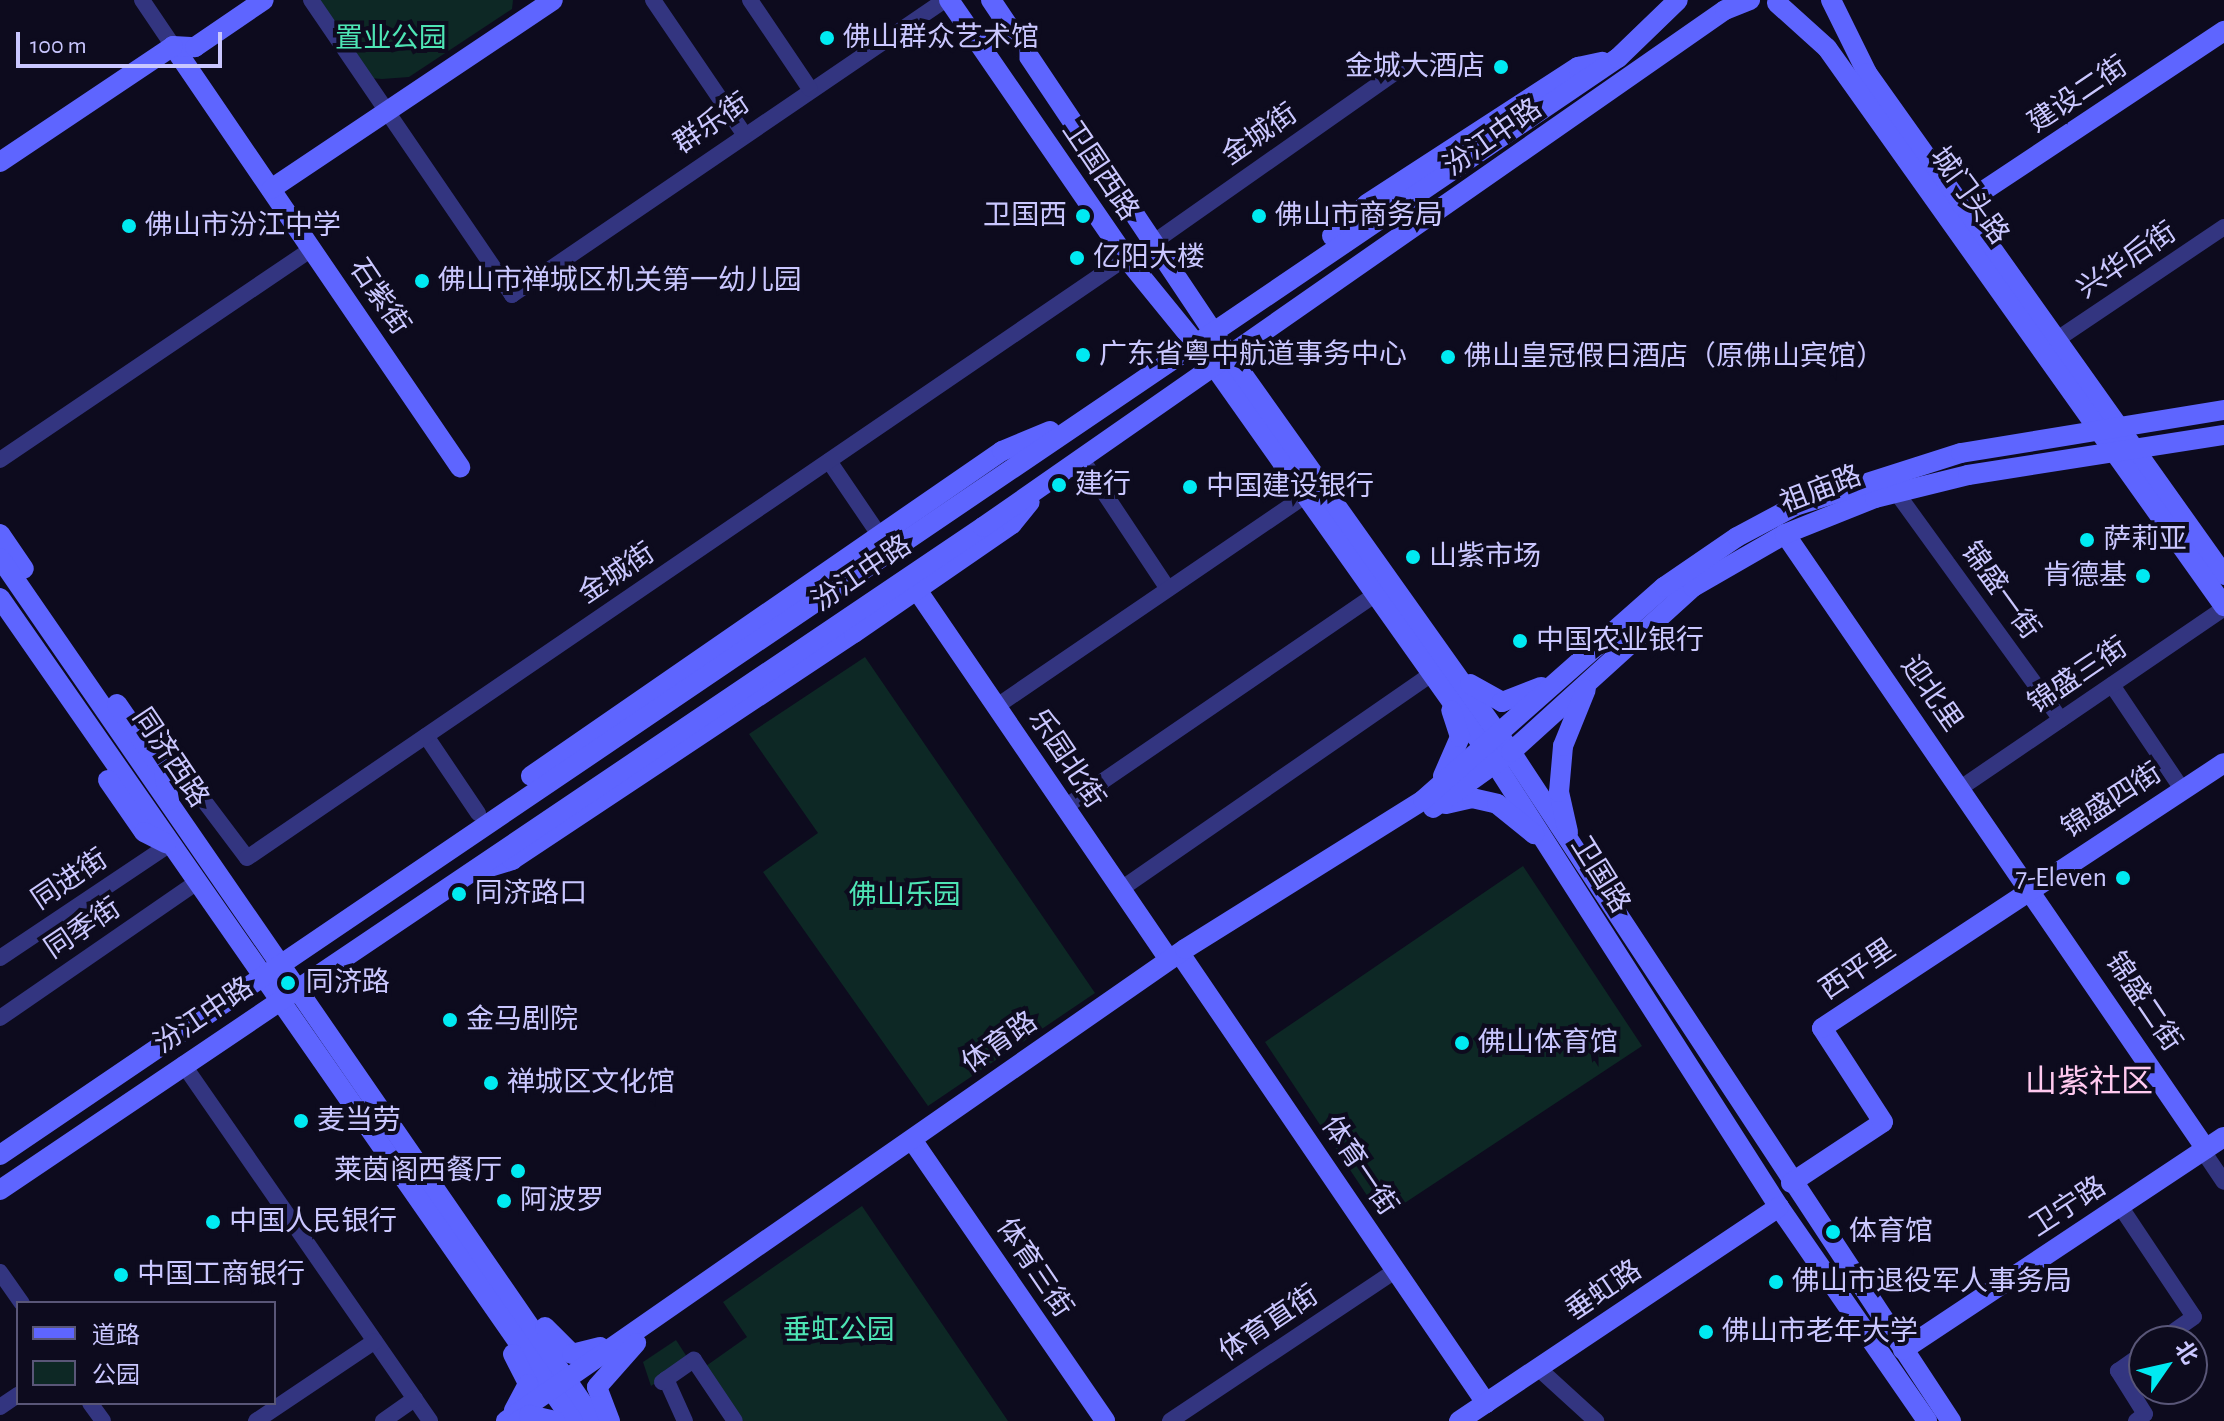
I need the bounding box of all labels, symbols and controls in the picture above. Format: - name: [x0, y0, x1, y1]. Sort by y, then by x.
- scale bar: [20, 16, 226, 66]
- place label: 佛山群众艺术馆: [843, 21, 1039, 55]
- park label: 置业公园: [335, 22, 447, 56]
- marker: 佛山群众艺术馆: [818, 29, 836, 47]
- text: 100 m: [30, 34, 87, 58]
- place label: 金城大酒店: [1345, 50, 1485, 84]
- street label: 建设二街: [2022, 50, 2134, 140]
- marker: 金城大酒店: [1492, 58, 1510, 76]
- street label: 群乐街: [668, 87, 756, 161]
- street label: 汾江中路: [1437, 92, 1549, 184]
- street label: 金城街: [1216, 97, 1304, 173]
- street label: 卫国西路: [1055, 115, 1145, 227]
- street label: 城门头路: [1922, 141, 2016, 251]
- place label: 卫国西: [983, 199, 1067, 233]
- place label: 佛山市商务局: [1275, 199, 1443, 233]
- marker: 卫国西: [1074, 207, 1092, 225]
- marker: 佛山市商务局: [1250, 207, 1268, 225]
- place label: 佛山市汾江中学: [145, 209, 341, 243]
- street label: 兴华后街: [2071, 216, 2183, 306]
- marker: 佛山市汾江中学: [120, 217, 138, 235]
- place label: 亿阳大楼: [1093, 241, 1205, 275]
- marker: 亿阳大楼: [1068, 249, 1086, 267]
- street label: 石紫街: [342, 253, 416, 341]
- place label: 佛山市禅城区机关第一幼儿园: [438, 264, 802, 298]
- marker: 佛山市禅城区机关第一幼儿园: [413, 272, 431, 290]
- place label: 广东省粤中航道事务中心: [1099, 338, 1407, 372]
- place label: 佛山皇冠假日酒店（原佛山宾馆）: [1464, 340, 1884, 374]
- marker: 广东省粤中航道事务中心: [1074, 346, 1092, 364]
- marker: 佛山皇冠假日酒店（原佛山宾馆）: [1439, 348, 1457, 366]
- street label: 祖庙路: [1776, 459, 1866, 521]
- place label: 建行: [1075, 468, 1131, 502]
- place label: 中国建设银行: [1206, 470, 1374, 504]
- marker: 建行: [1050, 476, 1068, 494]
- marker: 中国建设银行: [1181, 478, 1199, 496]
- place label: 萨莉亚: [2103, 523, 2187, 557]
- street label: 汾江中路: [806, 529, 918, 619]
- marker: 萨莉亚: [2078, 531, 2096, 549]
- street label: 锦盛一街: [1953, 536, 2047, 646]
- street label: 金城街: [573, 537, 661, 611]
- place label: 山紫市场: [1429, 540, 1541, 574]
- marker: 山紫市场: [1404, 548, 1422, 566]
- place label: 肯德基: [2043, 559, 2127, 593]
- marker: 肯德基: [2134, 567, 2152, 585]
- place label: 中国农业银行: [1536, 624, 1704, 658]
- street label: 锦盛三街: [2022, 631, 2134, 721]
- marker: 中国农业银行: [1511, 632, 1529, 650]
- street label: 迎北里: [1893, 650, 1969, 738]
- street label: 同济西路: [125, 702, 215, 814]
- street label: 乐园北街: [1021, 703, 1111, 815]
- street label: 锦盛四街: [2056, 756, 2168, 846]
- street label: 卫国路: [1563, 830, 1637, 920]
- street label: 同进街: [26, 843, 114, 917]
- place label: 7-Eleven: [2015, 861, 2107, 895]
- marker: 7-Eleven: [2114, 869, 2132, 887]
- place label: 同济路口: [475, 877, 587, 911]
- park label: 佛山乐园: [849, 879, 961, 913]
- marker: 同济路口: [450, 885, 468, 903]
- street label: 同季街: [39, 892, 127, 966]
- street label: 西平里: [1814, 933, 1902, 1007]
- street label: 锦盛二街: [2098, 946, 2188, 1058]
- place label: 同济路: [306, 966, 390, 1000]
- street label: 汾江中路: [148, 971, 260, 1061]
- marker: 同济路: [277, 972, 299, 994]
- place label: 金马剧院: [466, 1003, 578, 1037]
- street label: 体育路: [956, 1005, 1044, 1081]
- marker: 金马剧院: [441, 1011, 459, 1029]
- place label: 佛山体育馆: [1478, 1026, 1618, 1060]
- marker: 佛山体育馆: [1453, 1034, 1471, 1052]
- district label: 山紫社区: [2025, 1063, 2153, 1101]
- place label: 禅城区文化馆: [507, 1066, 675, 1100]
- marker: 禅城区文化馆: [482, 1074, 500, 1092]
- place label: 麦当劳: [317, 1104, 401, 1138]
- street label: 体育一街: [1314, 1110, 1404, 1222]
- marker: 麦当劳: [292, 1112, 310, 1130]
- place label: 莱茵阁西餐厅: [334, 1154, 502, 1188]
- marker: 莱茵阁西餐厅: [509, 1162, 527, 1180]
- street label: 卫宁路: [2024, 1170, 2112, 1244]
- place label: 阿波罗: [520, 1184, 604, 1218]
- marker: 阿波罗: [495, 1192, 513, 1210]
- place label: 中国人民银行: [229, 1205, 397, 1239]
- street label: 体育三街: [989, 1212, 1079, 1324]
- marker: 中国人民银行: [204, 1213, 222, 1231]
- place label: 体育馆: [1849, 1215, 1933, 1249]
- marker: 体育馆: [1824, 1223, 1842, 1241]
- street label: 垂虹路: [1560, 1254, 1648, 1328]
- place label: 中国工商银行: [137, 1258, 305, 1292]
- place label: 佛山市退役军人事务局: [1792, 1265, 2072, 1299]
- marker: 中国工商银行: [112, 1266, 130, 1284]
- marker: 佛山市退役军人事务局: [1767, 1273, 1785, 1291]
- street label: 体育直街: [1213, 1279, 1325, 1369]
- legend: [16, 1301, 276, 1405]
- park label: 垂虹公园: [783, 1314, 895, 1348]
- place label: 佛山市老年大学: [1722, 1315, 1918, 1349]
- marker: 佛山市老年大学: [1697, 1323, 1715, 1341]
- text: 道路: [92, 1324, 140, 1348]
- north arrow: [2128, 1325, 2208, 1405]
- text: 北: [2171, 1337, 2202, 1368]
- text: 公园: [92, 1364, 140, 1388]

